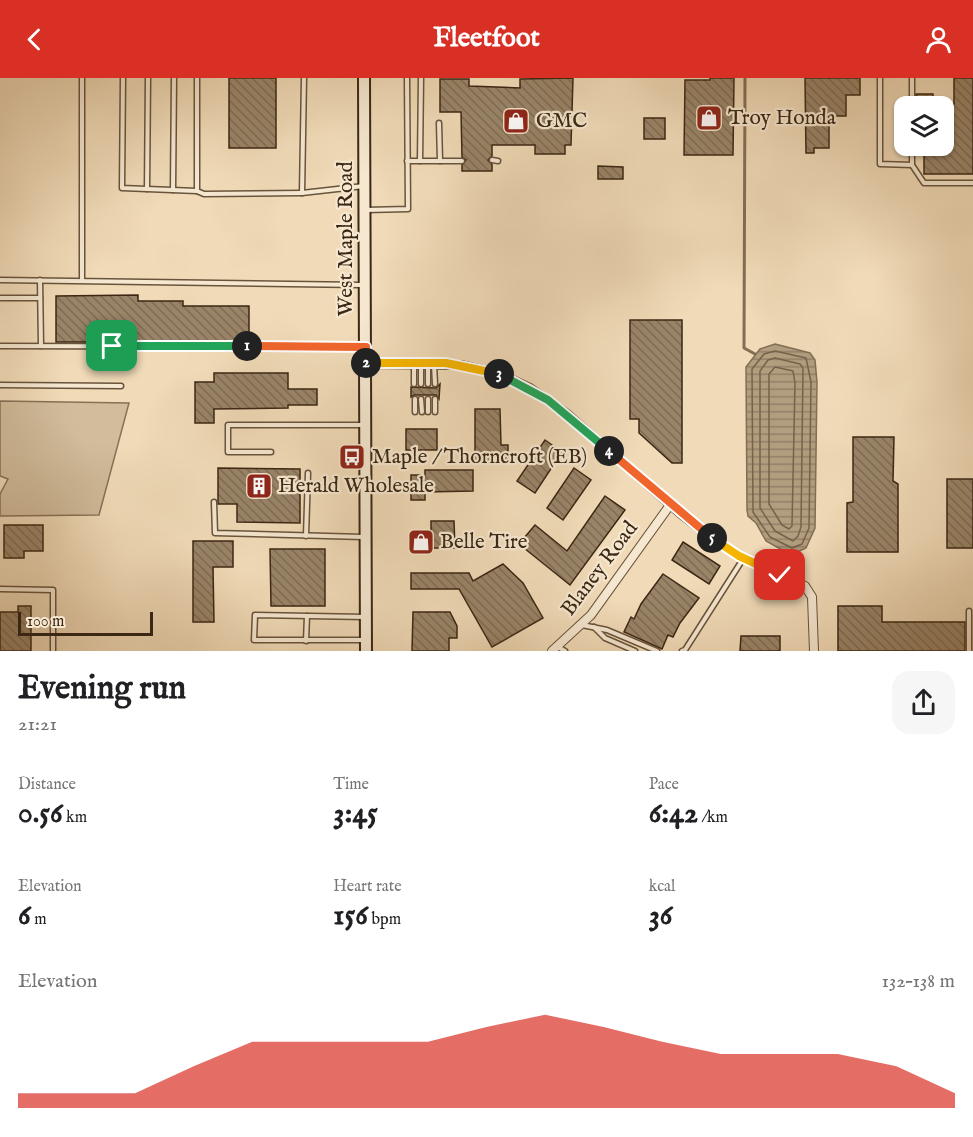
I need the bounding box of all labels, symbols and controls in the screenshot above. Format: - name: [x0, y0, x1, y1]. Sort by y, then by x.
- text: Fleetfoot: [433, 22, 540, 56]
- icon: back: [18, 23, 51, 56]
- icon: person: [922, 23, 955, 56]
- map controls: [894, 96, 954, 156]
- button: layers: [894, 96, 954, 156]
- shop icon: Troy Honda: [694, 103, 724, 133]
- place label: Troy Honda: [728, 105, 837, 132]
- shop icon: GMC: [501, 106, 531, 136]
- place label: GMC: [536, 108, 587, 135]
- street label: West Maple Road: [333, 161, 360, 317]
- pin: [86, 320, 137, 371]
- icon: arrive: [95, 329, 128, 362]
- pin: 1: [232, 331, 262, 361]
- text: 1: [244, 336, 250, 356]
- pin: 2: [351, 348, 381, 378]
- text: 2: [362, 353, 370, 373]
- pin: 3: [484, 359, 514, 389]
- text: 3: [496, 364, 502, 384]
- pin: 4: [594, 436, 624, 466]
- text: 4: [605, 441, 613, 461]
- bus stop icon: Maple / Thorncroft (EB): [337, 442, 367, 472]
- place label: Maple / Thorncroft (EB): [372, 444, 587, 471]
- building icon: Herald Wholesale: [244, 471, 274, 501]
- place label: Herald Wholesale: [278, 473, 434, 500]
- street label: Blaney Road: [556, 516, 645, 622]
- pin: 5: [697, 523, 727, 553]
- shop icon: Belle Tire: [406, 527, 436, 557]
- text: 5: [709, 528, 715, 548]
- place label: Belle Tire: [440, 529, 528, 556]
- pin: [754, 549, 805, 600]
- icon: check: [763, 558, 796, 591]
- scale bar: [18, 609, 153, 636]
- text: 100 m: [27, 612, 64, 632]
- text: Evening run: [18, 668, 186, 710]
- button: share: [892, 671, 955, 734]
- text: 21:21: [18, 712, 57, 737]
- text: Distance: [18, 775, 76, 795]
- text: Time: [333, 775, 369, 795]
- text: Pace: [649, 775, 679, 795]
- text: 0.56: [18, 795, 63, 833]
- text: 3:45: [333, 795, 378, 833]
- text: 6:42: [649, 795, 698, 833]
- text: km: [63, 808, 87, 828]
- text: /km: [698, 808, 728, 828]
- text: Elevation: [18, 877, 81, 897]
- text: Heart rate: [333, 877, 402, 897]
- text: kcal: [649, 877, 675, 897]
- text: 6: [18, 897, 31, 935]
- text: 156: [333, 897, 368, 935]
- text: 36: [649, 897, 673, 935]
- text: m: [31, 910, 47, 930]
- text: bpm: [368, 910, 401, 930]
- text: Elevation: [18, 969, 97, 994]
- text: 132–138 m: [881, 969, 955, 994]

